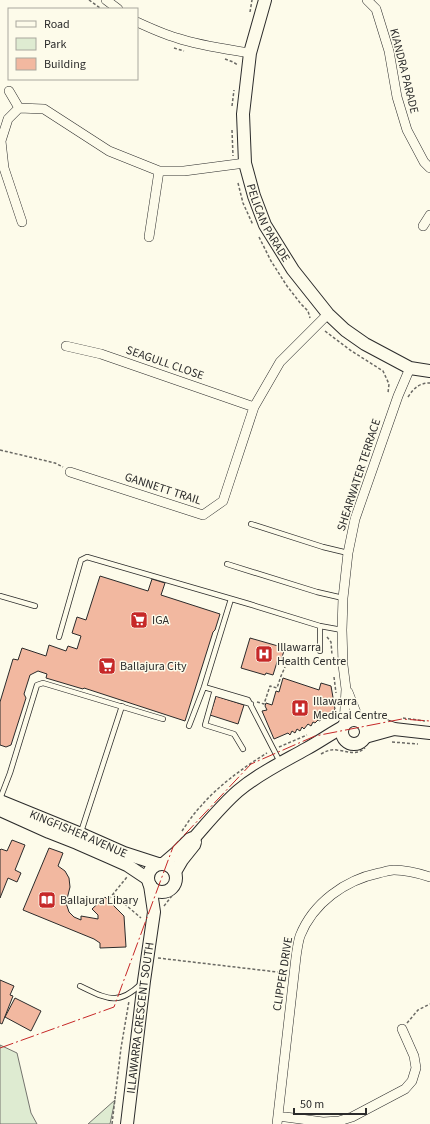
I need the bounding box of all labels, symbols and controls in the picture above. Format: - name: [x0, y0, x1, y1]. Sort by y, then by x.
- legend: [8, 8, 138, 80]
- text: Road: [44, 16, 70, 33]
- street label: KIANDRA PARADE: [385, 27, 423, 115]
- text: Park: [44, 36, 66, 53]
- text: Building: [44, 56, 86, 73]
- street label: PELICAN PARADE: [243, 182, 294, 265]
- street label: SEAGULL CLOSE: [124, 342, 206, 384]
- street label: SHEARWATER TERRACE: [333, 417, 385, 533]
- street label: GANNETT TRAIL: [122, 469, 204, 509]
- supermarket icon: IGA: [129, 610, 149, 630]
- place label: IGA: [152, 612, 170, 629]
- place label: Illawarra Health Centre: [277, 639, 346, 670]
- hospital icon: Illawarra Health Centre: [254, 644, 274, 664]
- supermarket icon: Ballajura City: [97, 656, 117, 676]
- place label: Ballajura City: [120, 658, 187, 675]
- place label: Illawarra Medical Centre: [313, 693, 388, 724]
- hospital icon: Illawarra Medical Centre: [290, 698, 310, 718]
- street label: KINGFISHER AVENUE: [27, 805, 130, 862]
- library icon: Ballajura Libary: [37, 890, 57, 910]
- place label: Ballajura Libary: [60, 892, 139, 909]
- street label: CLIPPER DRIVE: [269, 936, 297, 1012]
- street label: ILLAWARRA CRESCENT SOUTH: [122, 941, 158, 1095]
- scale bar: [294, 1090, 366, 1116]
- text: 50 m: [300, 1096, 324, 1113]

